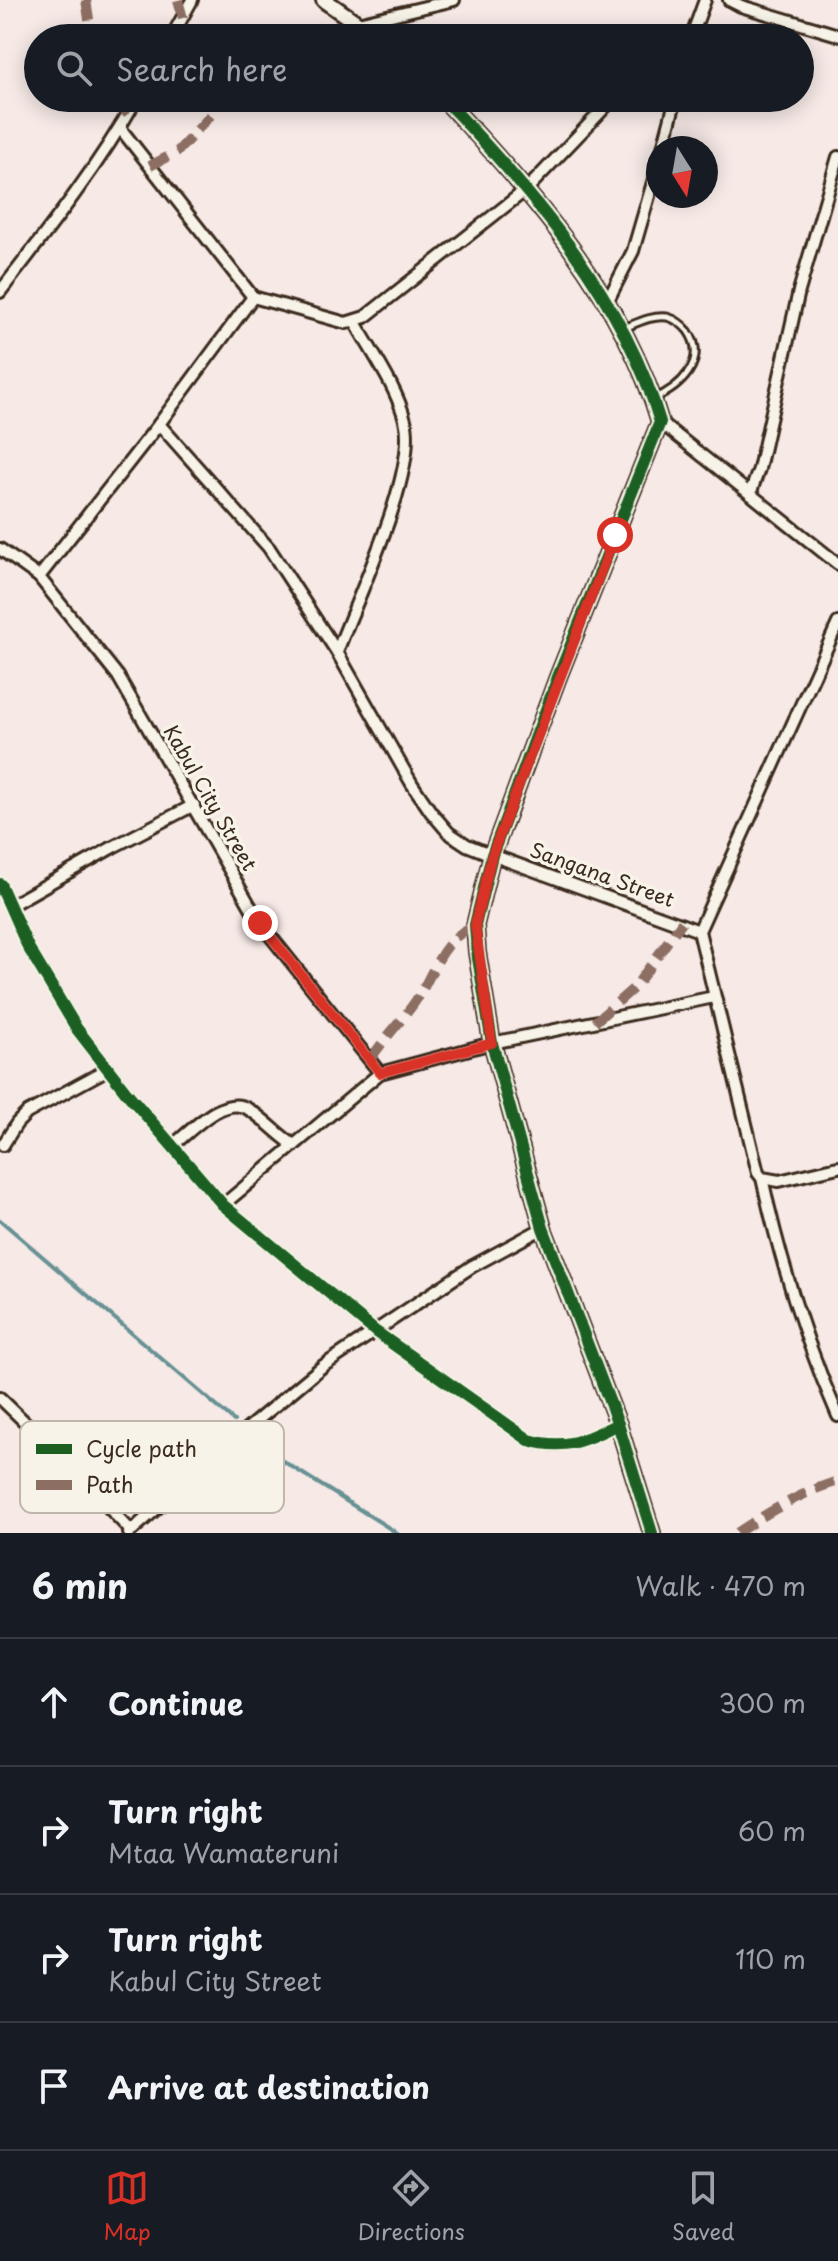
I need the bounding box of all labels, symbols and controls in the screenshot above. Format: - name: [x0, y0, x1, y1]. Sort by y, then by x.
- search box: [24, 24, 814, 112]
- icon: search: [52, 46, 96, 90]
- text: Search here: [116, 46, 288, 91]
- north arrow: [646, 136, 718, 208]
- route start: [597, 517, 633, 553]
- street label: Kabul City Street: [157, 719, 265, 876]
- street label: Sangana Street: [526, 834, 679, 914]
- route end: [242, 905, 278, 941]
- legend: [20, 1421, 284, 1513]
- text: Cycle path: [86, 1431, 197, 1464]
- text: Path: [86, 1467, 134, 1500]
- text: 6 min: [32, 1559, 128, 1611]
- text: Walk · 470 m: [636, 1566, 806, 1605]
- icon: ahead: [32, 1680, 76, 1724]
- text: Continue: [108, 1680, 243, 1725]
- text: 300 m: [719, 1683, 806, 1722]
- text: Turn right: [108, 1788, 263, 1833]
- icon: right: [32, 1808, 76, 1852]
- text: 60 m: [738, 1811, 806, 1850]
- text: Mtaa Wamateruni: [108, 1833, 339, 1872]
- text: Turn right: [108, 1916, 263, 1961]
- icon: right: [32, 1936, 76, 1980]
- text: 110 m: [735, 1939, 806, 1978]
- text: Kabul City Street: [108, 1961, 322, 2000]
- icon: arrive: [32, 2064, 76, 2108]
- text: Arrive at destination: [108, 2064, 430, 2109]
- tab: Map: [104, 2166, 151, 2247]
- tab: Directions: [358, 2166, 465, 2247]
- tab: Saved: [672, 2166, 734, 2247]

